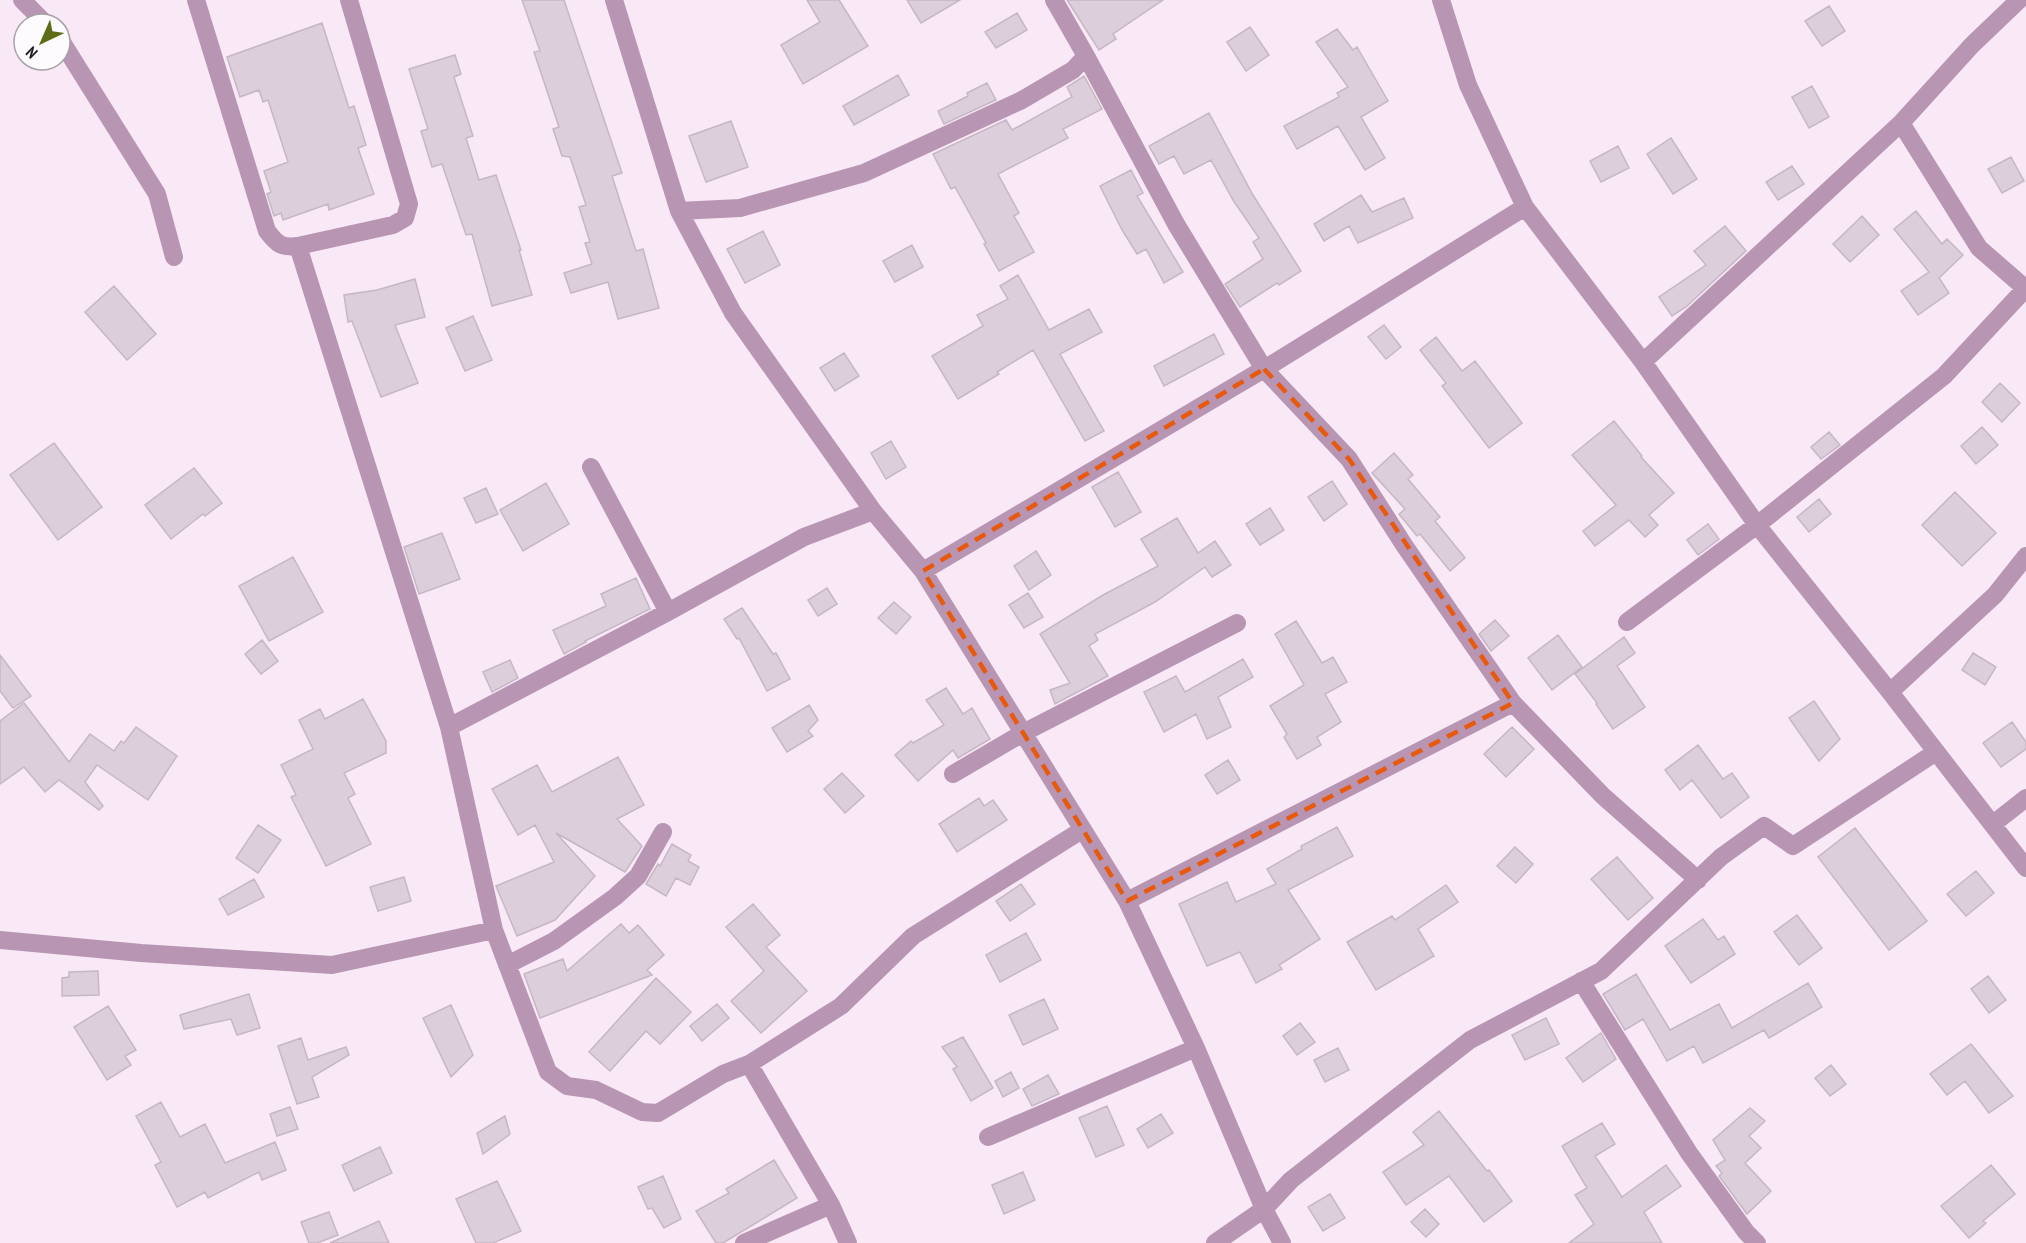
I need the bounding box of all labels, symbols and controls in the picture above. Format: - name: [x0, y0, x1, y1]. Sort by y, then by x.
- north arrow: [12, 12, 72, 72]
- text: N: [22, 43, 42, 63]

